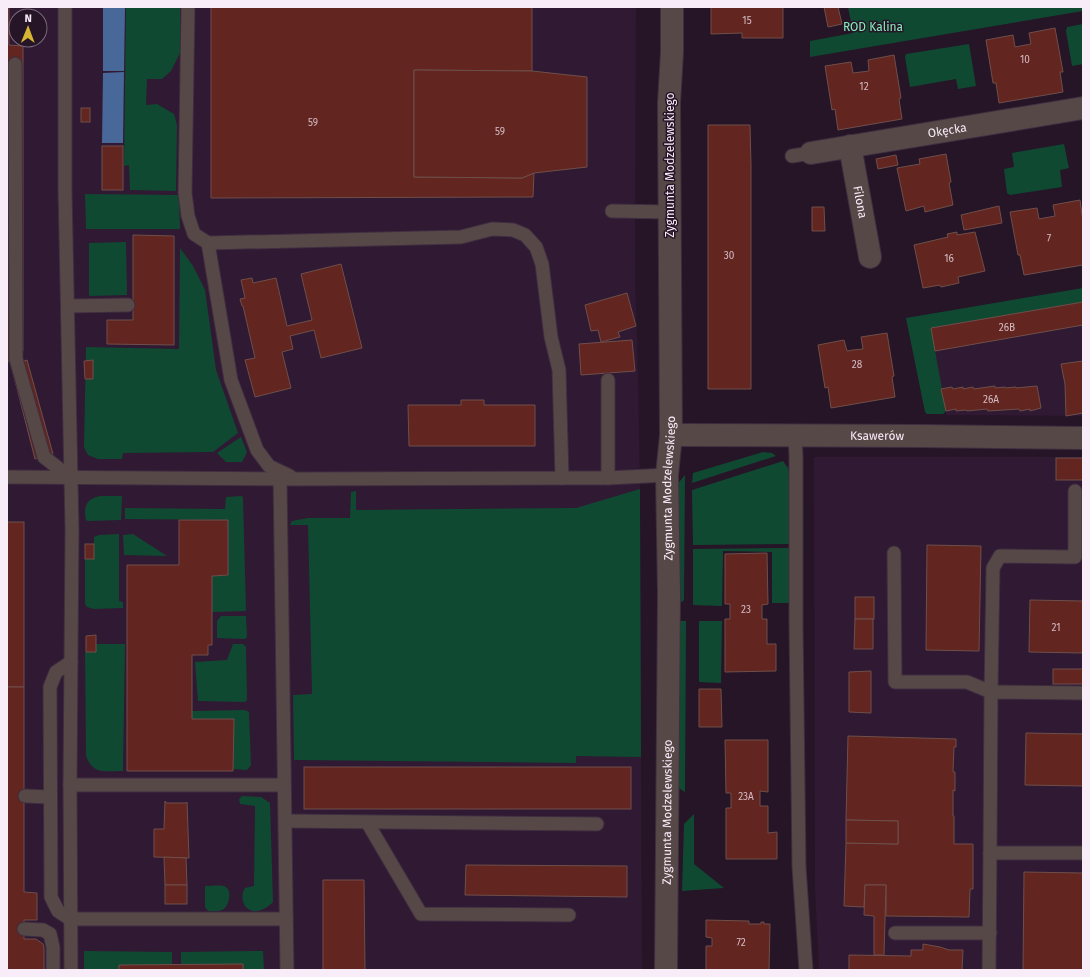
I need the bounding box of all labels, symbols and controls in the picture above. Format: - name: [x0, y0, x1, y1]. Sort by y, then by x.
- north arrow: [8, 8, 48, 48]
- text: N: [24, 12, 32, 25]
- house number: 15: [742, 15, 752, 27]
- park label: ROD Kalina: [843, 20, 903, 34]
- house number: 10: [1020, 54, 1030, 66]
- house number: 12: [859, 81, 869, 93]
- street label: Zygmunta Modzelewskiego: [663, 92, 677, 238]
- house number: 59: [308, 117, 318, 129]
- street label: Okęcka: [927, 120, 968, 141]
- house number: 59: [495, 126, 505, 138]
- street label: Filona: [850, 185, 870, 220]
- house number: 7: [1047, 233, 1052, 245]
- house number: 30: [724, 250, 735, 262]
- house number: 16: [944, 253, 954, 265]
- house number: 26B: [999, 322, 1015, 334]
- house number: 28: [852, 359, 863, 371]
- house number: 26A: [983, 394, 999, 406]
- street label: Zygmunta Modzelewskiego: [660, 416, 678, 561]
- street label: Ksawerów: [850, 429, 904, 443]
- house number: 23: [741, 604, 751, 616]
- house number: 21: [1051, 622, 1061, 634]
- street label: Zygmunta Modzelewskiego: [660, 739, 675, 885]
- house number: 23A: [738, 791, 754, 803]
- house number: 72: [736, 937, 746, 949]

